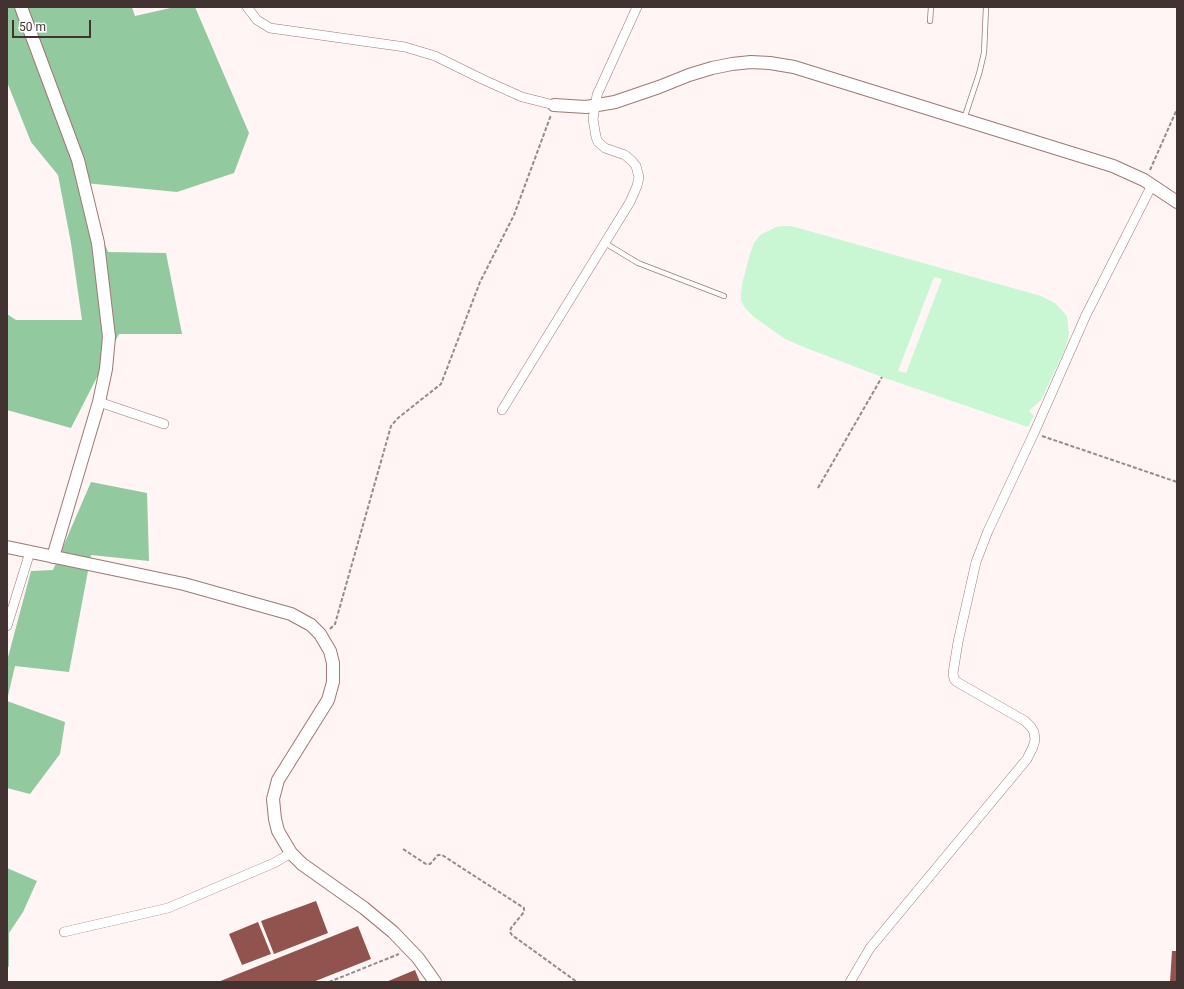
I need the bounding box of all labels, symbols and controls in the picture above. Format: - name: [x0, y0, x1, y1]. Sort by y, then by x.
- scale bar: [14, 12, 93, 38]
- text: 50 m: [19, 20, 46, 34]

